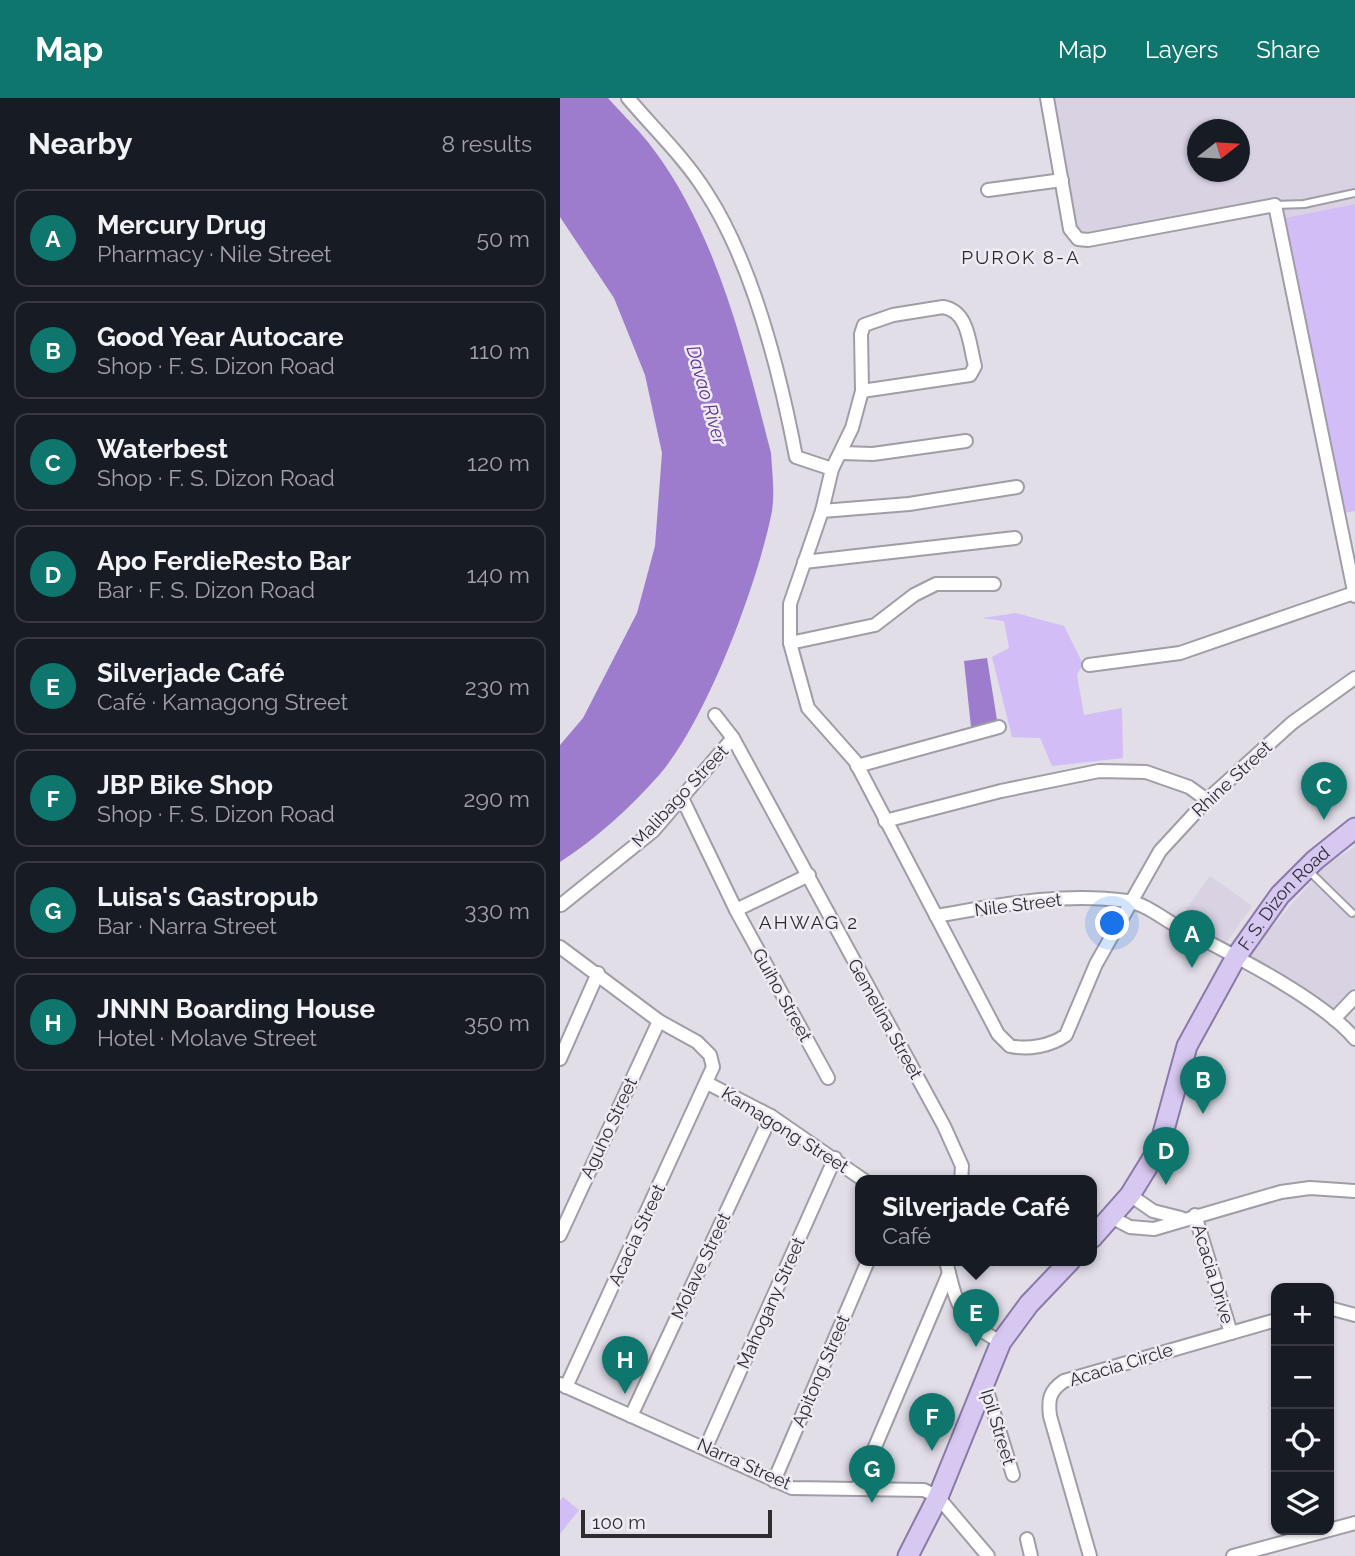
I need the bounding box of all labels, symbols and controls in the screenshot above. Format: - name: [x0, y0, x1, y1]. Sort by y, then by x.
- text: Map: [35, 30, 103, 69]
- text: Map: [1058, 35, 1107, 64]
- text: Layers: [1145, 35, 1218, 64]
- text: Share: [1256, 35, 1320, 64]
- north arrow: [1187, 119, 1250, 182]
- text: Nearby: [28, 126, 132, 161]
- text: 8 results: [441, 130, 532, 157]
- text: Mercury Drug: [97, 210, 267, 240]
- text: A: [45, 225, 61, 252]
- text: 50 m: [476, 225, 530, 252]
- text: Pharmacy · Nile Street: [97, 240, 332, 267]
- district label: PUROK 8-A: [961, 246, 1081, 268]
- text: Good Year Autocare: [97, 322, 344, 352]
- text: B: [45, 337, 61, 364]
- text: 110 m: [469, 337, 530, 364]
- water label: Davao River: [682, 343, 732, 449]
- text: Shop · F. S. Dizon Road: [97, 352, 335, 379]
- text: Waterbest: [97, 434, 228, 464]
- text: C: [45, 449, 61, 476]
- text: 120 m: [467, 449, 530, 476]
- text: Shop · F. S. Dizon Road: [97, 464, 335, 491]
- text: Apo FerdieResto Bar: [97, 546, 351, 576]
- text: D: [45, 561, 61, 588]
- text: 140 m: [467, 561, 530, 588]
- text: Bar · F. S. Dizon Road: [97, 576, 315, 603]
- text: Silverjade Café: [97, 658, 285, 688]
- text: E: [46, 673, 60, 700]
- text: 230 m: [465, 673, 530, 700]
- text: Café · Kamagong Street: [97, 688, 348, 715]
- street label: Rhine Street: [1187, 736, 1276, 821]
- street label: Malibago Street: [627, 740, 732, 851]
- pin: C: [1301, 762, 1347, 820]
- text: JBP Bike Shop: [97, 770, 273, 800]
- text: F: [46, 785, 60, 812]
- text: 290 m: [463, 785, 530, 812]
- text: Shop · F. S. Dizon Road: [97, 800, 335, 827]
- street label: F. S. Dizon Road: [1233, 842, 1333, 954]
- text: Luisa's Gastropub: [97, 882, 318, 912]
- street label: Nile Street: [973, 889, 1063, 920]
- text: G: [45, 897, 61, 924]
- text: 330 m: [464, 897, 530, 924]
- your location: [1095, 906, 1129, 940]
- pin: A: [1169, 910, 1215, 968]
- district label: AHWAG 2: [759, 911, 859, 933]
- text: Bar · Narra Street: [97, 912, 277, 939]
- street label: Guiho Street: [748, 945, 817, 1045]
- street label: Gemelina Street: [844, 955, 927, 1083]
- text: JNNN Boarding House: [97, 994, 375, 1024]
- text: H: [44, 1009, 62, 1036]
- text: 350 m: [464, 1009, 530, 1036]
- text: Hotel · Molave Street: [97, 1024, 317, 1051]
- pin: B: [1180, 1056, 1226, 1114]
- street label: Aguho Street: [576, 1074, 641, 1182]
- street label: Kamagong Street: [718, 1082, 853, 1177]
- pin: D: [1143, 1127, 1189, 1185]
- popup: [855, 1175, 1097, 1266]
- street label: Acacia Street: [604, 1181, 669, 1289]
- text: Silverjade Café: [882, 1192, 1070, 1222]
- street label: Molave Street: [667, 1209, 734, 1322]
- text: Café: [882, 1222, 931, 1249]
- street label: Acacia Drive: [1188, 1222, 1239, 1326]
- street label: Mahogany Street: [732, 1234, 809, 1372]
- map controls: [1271, 1283, 1334, 1535]
- button: +: [1271, 1283, 1334, 1346]
- pin: E: [953, 1289, 999, 1347]
- street label: Apitong Street: [787, 1312, 854, 1430]
- pin: H: [602, 1336, 648, 1394]
- street label: Acacia Circle: [1066, 1339, 1176, 1390]
- button: −: [1271, 1346, 1334, 1409]
- street label: Ipil Street: [977, 1386, 1020, 1467]
- pin: F: [909, 1393, 955, 1451]
- button: locate: [1271, 1409, 1334, 1472]
- street label: Narra Street: [694, 1434, 794, 1494]
- pin: G: [849, 1445, 895, 1503]
- button: layers: [1271, 1472, 1334, 1535]
- scale bar: [581, 1507, 772, 1539]
- text: 100 m: [592, 1511, 646, 1533]

